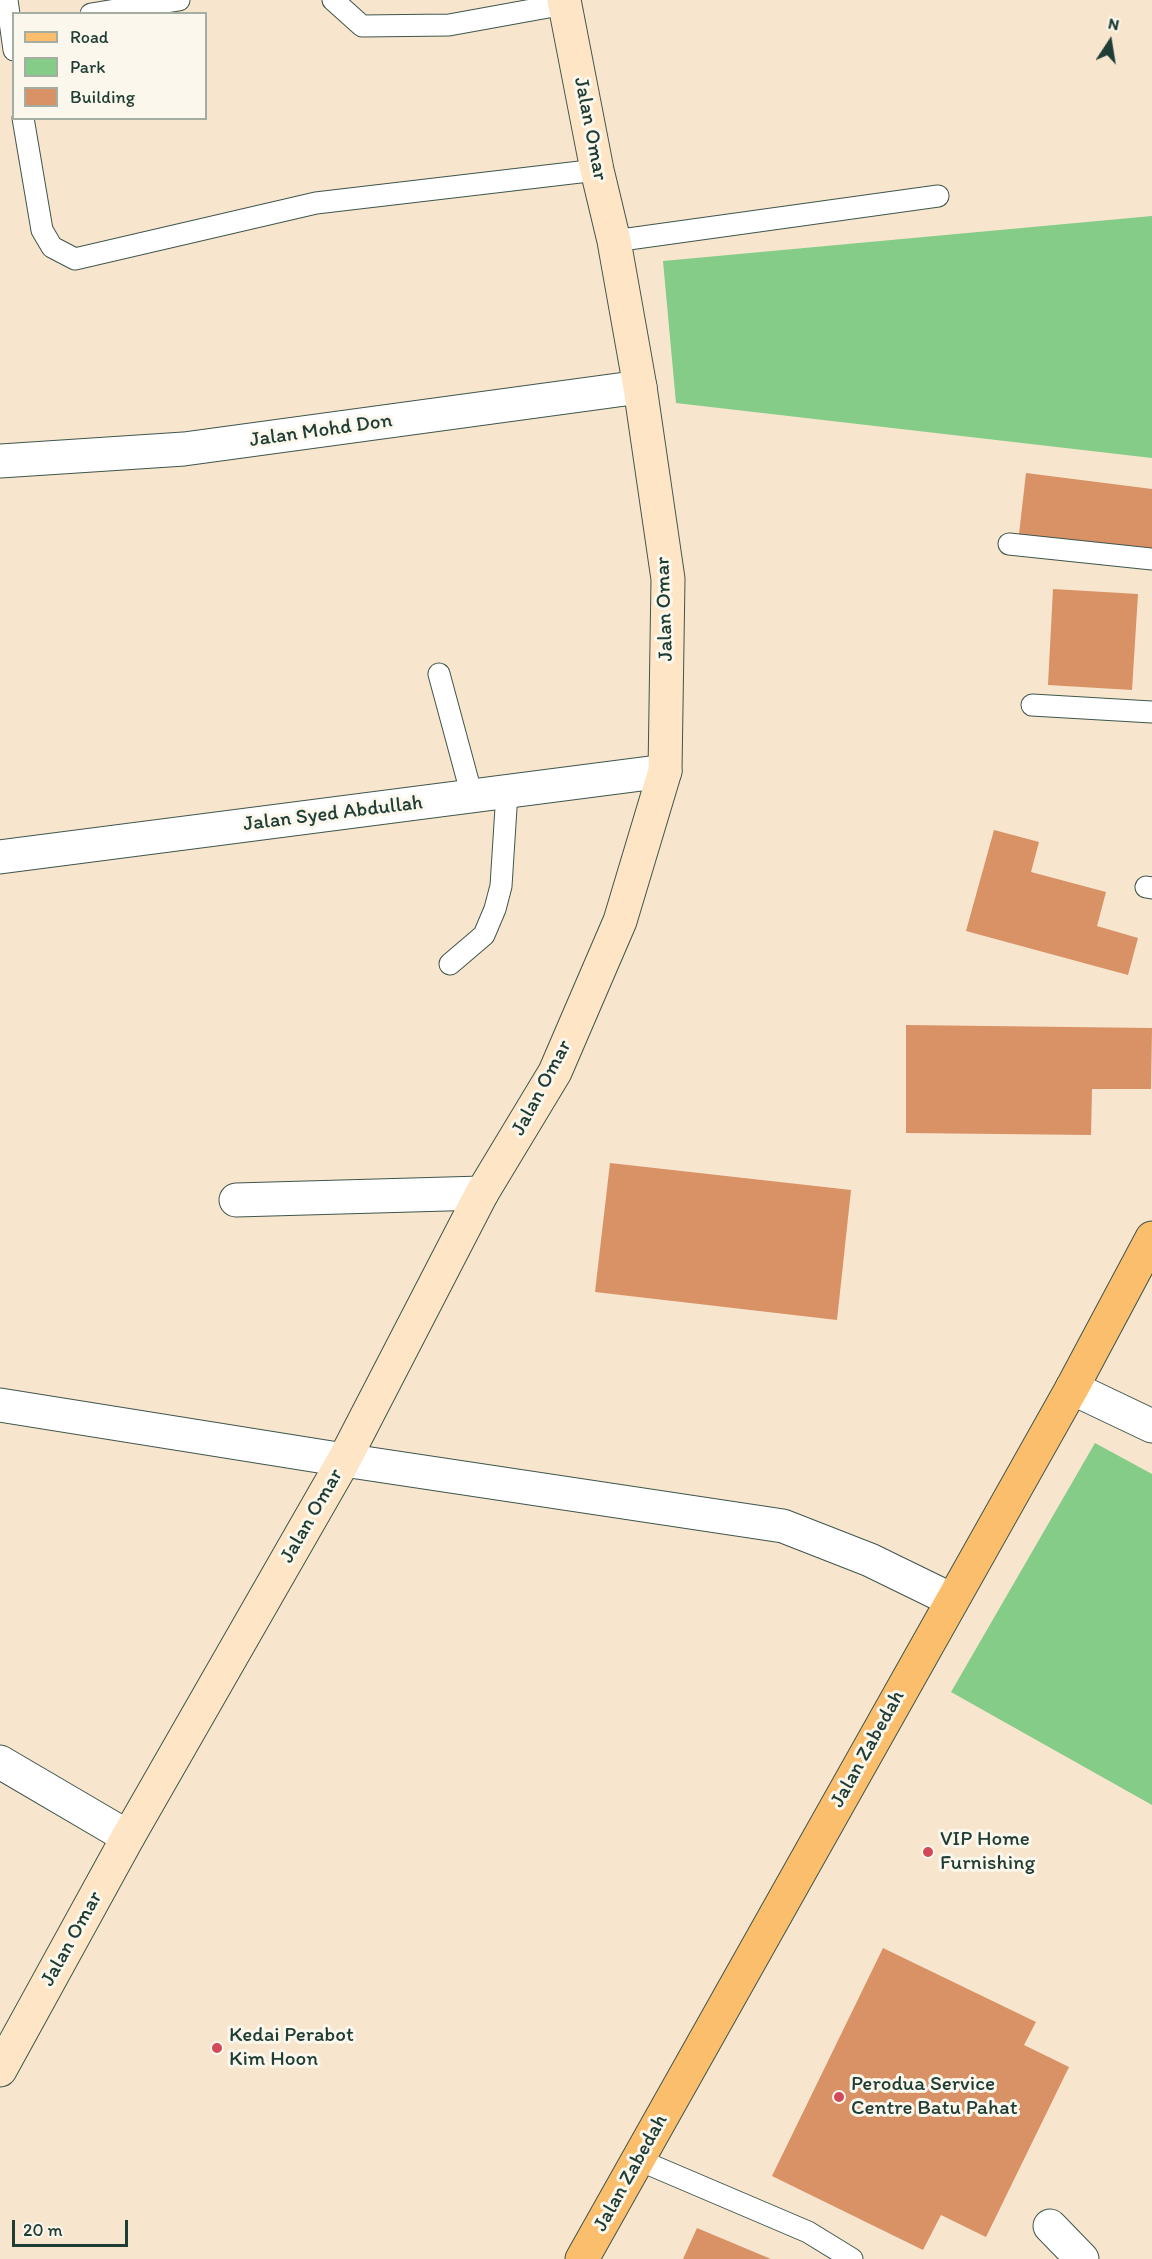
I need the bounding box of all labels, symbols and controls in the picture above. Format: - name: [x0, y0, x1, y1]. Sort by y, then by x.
- legend: [12, 12, 207, 120]
- north arrow: [1080, 12, 1140, 72]
- text: N: [1107, 13, 1121, 34]
- text: Road: [70, 26, 109, 48]
- text: Park: [70, 56, 105, 78]
- street label: Jalan Omar: [568, 75, 612, 183]
- text: Building: [70, 86, 135, 108]
- street label: Jalan Mohd Don: [248, 409, 394, 453]
- street label: Jalan Omar: [651, 556, 679, 662]
- street label: Jalan Syed Abdullah: [242, 790, 424, 838]
- street label: Jalan Omar: [506, 1036, 578, 1140]
- street label: Jalan Omar: [275, 1464, 349, 1568]
- street label: Jalan Zabedah: [825, 1686, 911, 1812]
- place label: VIP Home Furnishing: [940, 1827, 1035, 1877]
- marker: VIP Home Furnishing: [921, 1845, 935, 1859]
- street label: Jalan Omar: [36, 1887, 108, 1991]
- place label: Kedai Perabot Kim Hoon: [229, 2023, 354, 2073]
- marker: Kedai Perabot Kim Hoon: [210, 2041, 224, 2055]
- place label: Perodua Service Centre Batu Pahat: [851, 2072, 1018, 2122]
- marker: Perodua Service Centre Batu Pahat: [832, 2090, 846, 2104]
- street label: Jalan Zabedah: [588, 2110, 674, 2236]
- scale bar: [15, 2208, 130, 2246]
- text: 20 m: [23, 2219, 63, 2241]

